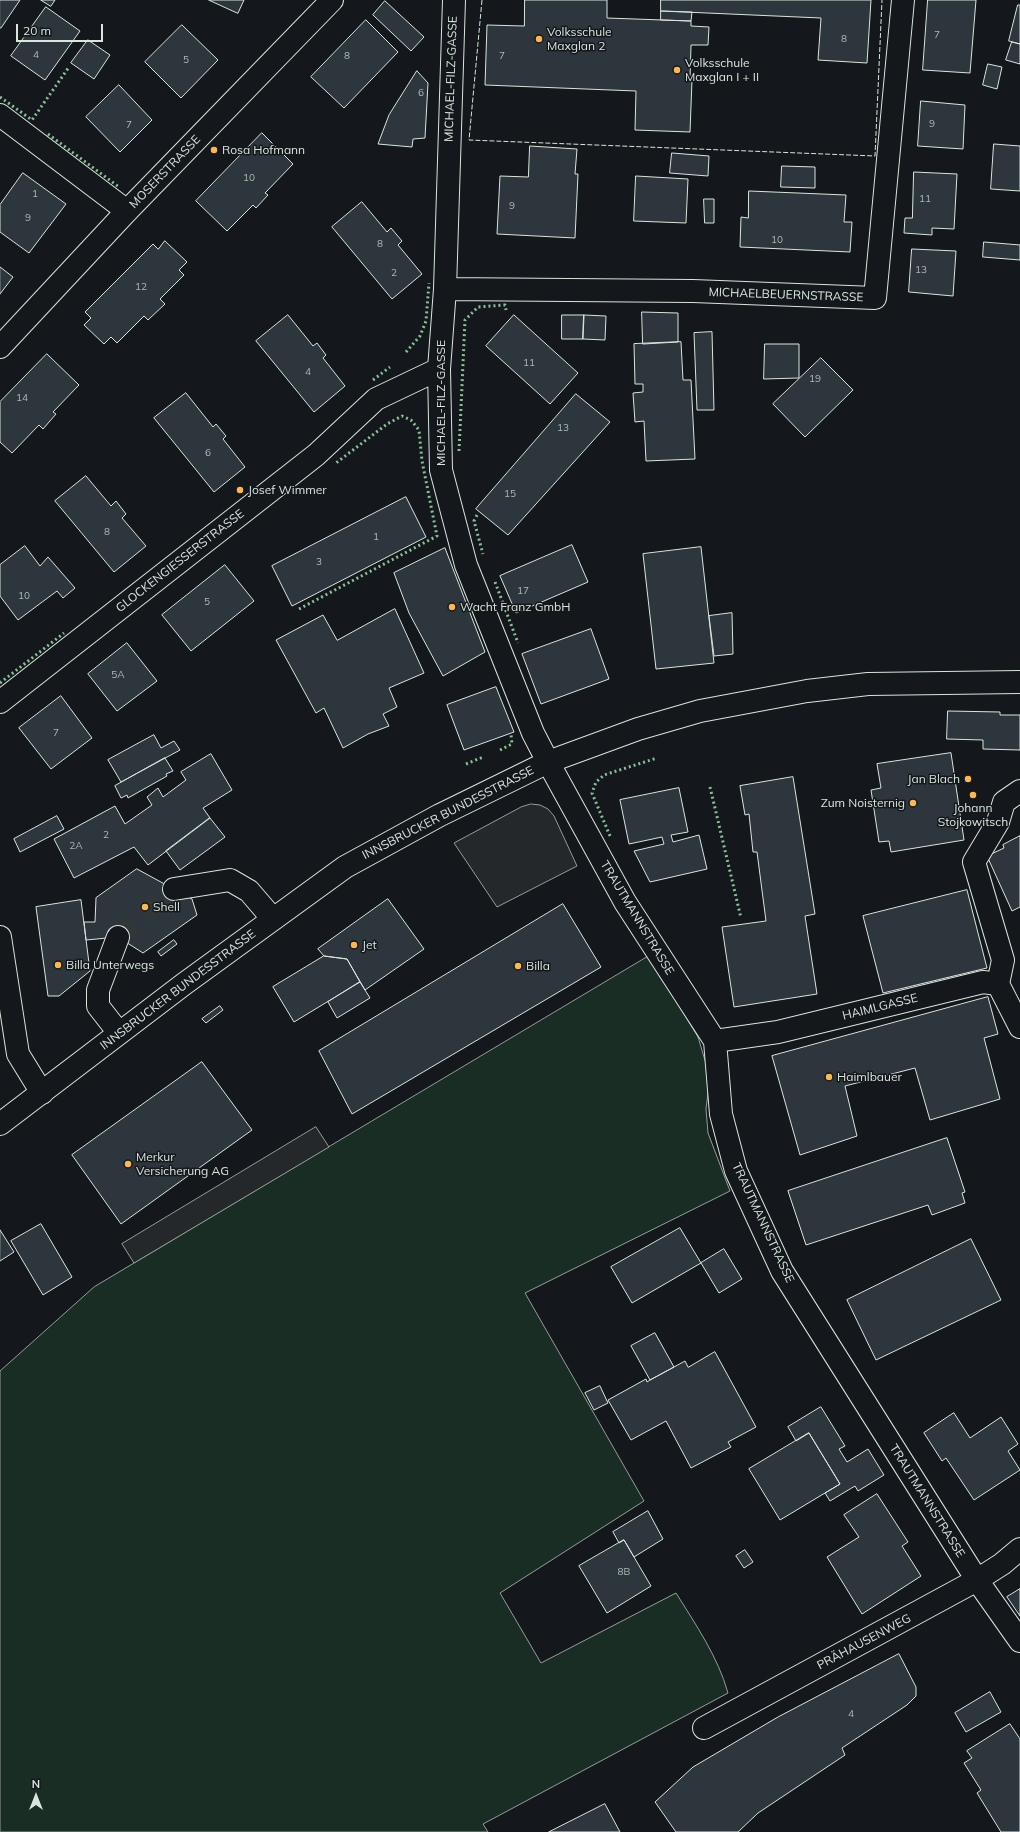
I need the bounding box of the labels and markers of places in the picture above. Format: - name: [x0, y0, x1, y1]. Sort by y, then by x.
- place label: Volksschule Maxglan 2: [547, 25, 612, 53]
- marker: Volksschule Maxglan 2: [534, 34, 544, 44]
- place label: Volksschule Maxglan I + II: [685, 56, 759, 84]
- marker: Volksschule Maxglan I + II: [672, 65, 682, 75]
- place label: Rosa Hofmann: [222, 143, 305, 157]
- marker: Rosa Hofmann: [209, 145, 219, 155]
- place label: Josef Wimmer: [248, 483, 327, 497]
- marker: Josef Wimmer: [235, 485, 245, 495]
- place label: Wacht Franz GmbH: [460, 600, 570, 614]
- marker: Wacht Franz GmbH: [447, 602, 457, 612]
- place label: Jan Blach: [908, 772, 960, 786]
- marker: Jan Blach: [963, 774, 973, 784]
- marker: Johann Stojkowitsch: [968, 790, 978, 800]
- place label: Zum Noisternig: [821, 796, 905, 810]
- marker: Zum Noisternig: [908, 798, 918, 808]
- place label: Johann Stojkowitsch: [938, 801, 1008, 829]
- place label: Shell: [153, 900, 180, 914]
- marker: Shell: [140, 902, 150, 912]
- place label: Jet: [362, 938, 377, 952]
- marker: Jet: [349, 940, 359, 950]
- place label: Billa Unterwegs: [66, 958, 154, 972]
- place label: Billa: [526, 959, 550, 973]
- marker: Billa Unterwegs: [53, 960, 63, 970]
- marker: Billa: [513, 961, 523, 971]
- place label: Haimlbauer: [837, 1070, 902, 1084]
- marker: Haimlbauer: [824, 1072, 834, 1082]
- place label: Merkur Versicherung AG: [136, 1150, 229, 1178]
- marker: Merkur Versicherung AG: [123, 1159, 133, 1169]

